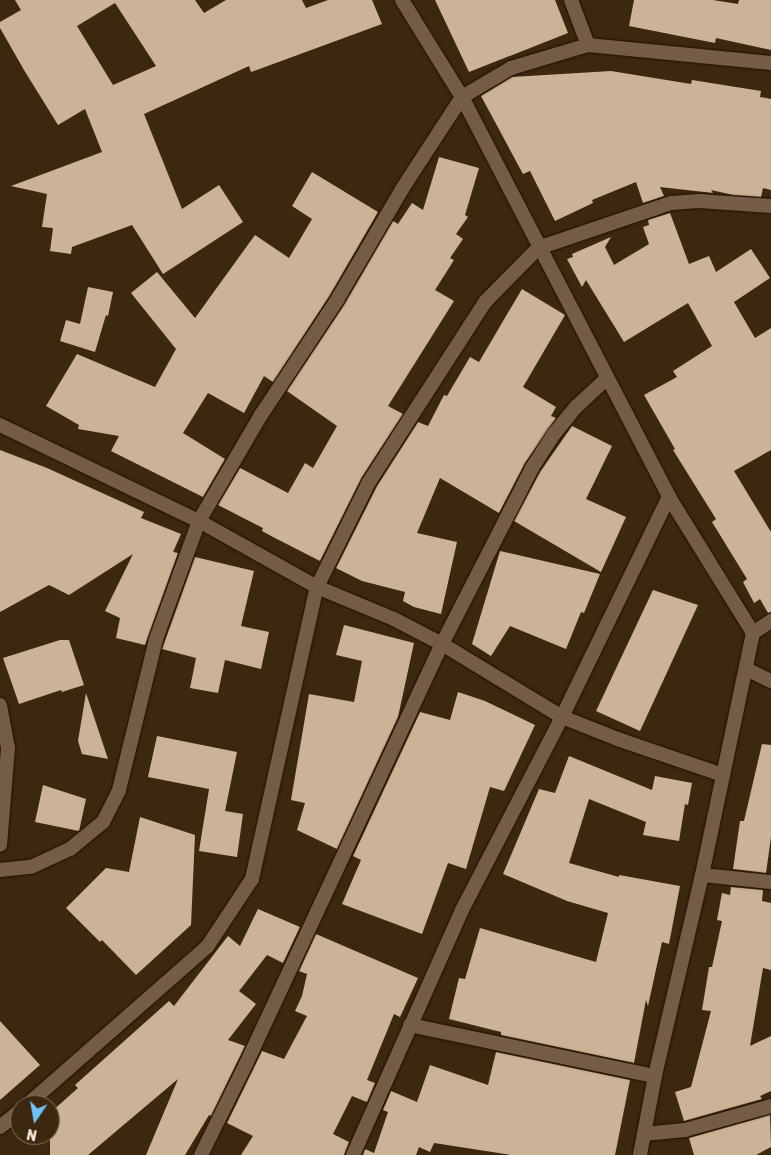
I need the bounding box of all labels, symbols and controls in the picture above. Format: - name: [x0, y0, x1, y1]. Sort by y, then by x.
- north arrow: [10, 1095, 60, 1145]
- text: N: [25, 1125, 39, 1144]

